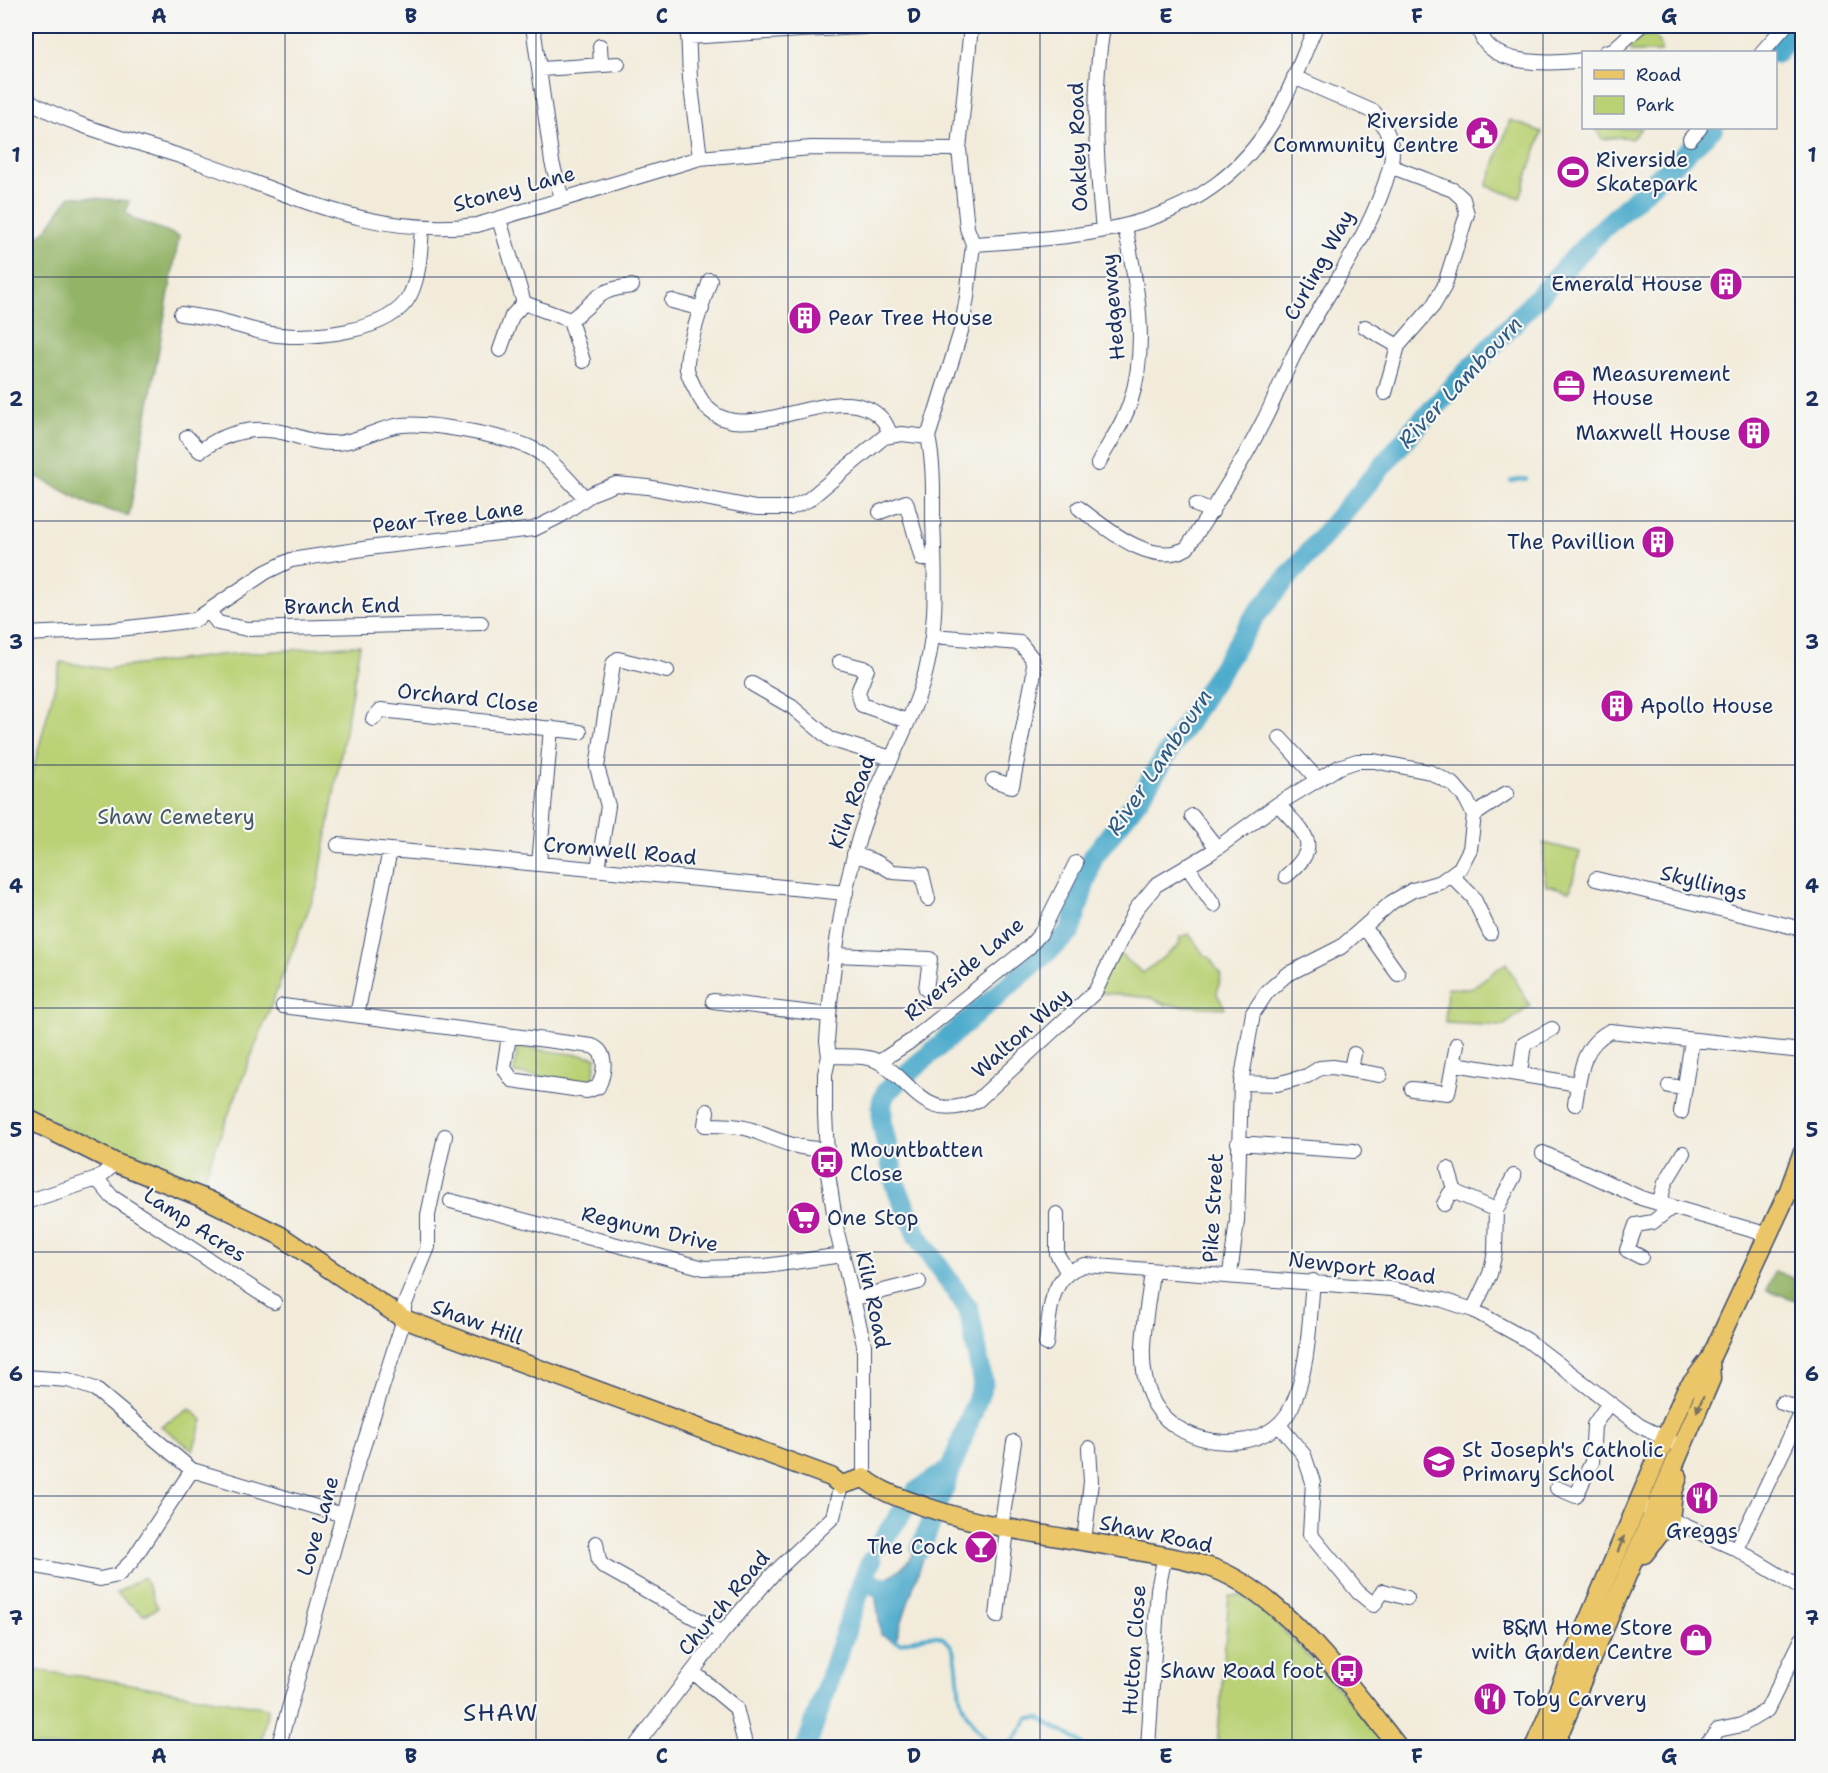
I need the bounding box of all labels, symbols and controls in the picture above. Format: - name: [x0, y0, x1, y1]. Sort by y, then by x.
- text: A: [151, 3, 167, 29]
- text: B: [405, 3, 417, 29]
- text: C: [656, 3, 668, 29]
- text: D: [907, 3, 921, 29]
- text: E: [1159, 3, 1173, 29]
- text: F: [1411, 3, 1423, 29]
- text: G: [1661, 3, 1677, 29]
- legend: [1582, 51, 1777, 129]
- text: Road: [1636, 63, 1681, 87]
- street label: Oakley Road: [1062, 82, 1094, 212]
- text: Park: [1636, 93, 1675, 117]
- place label: Riverside Community Centre: [1273, 107, 1459, 159]
- public building icon: Riverside Community Centre: [1464, 115, 1500, 151]
- text: 1: [11, 142, 21, 168]
- text: 1: [1807, 142, 1817, 168]
- place label: Riverside Skatepark: [1596, 146, 1698, 198]
- sports icon: Riverside Skatepark: [1555, 154, 1591, 190]
- street label: Stoney Lane: [450, 159, 578, 219]
- street label: Curling Way: [1277, 205, 1361, 325]
- street label: Hedgeway: [1094, 253, 1132, 361]
- building icon: Emerald House: [1708, 266, 1744, 302]
- place label: Emerald House: [1551, 270, 1703, 298]
- building icon: Pear Tree House: [787, 300, 823, 336]
- place label: Pear Tree House: [828, 304, 993, 332]
- water label: River Lambourn: [1391, 310, 1529, 454]
- place label: Measurement House: [1592, 360, 1731, 412]
- office icon: Measurement House: [1551, 368, 1587, 404]
- text: 2: [9, 386, 23, 412]
- text: 2: [1805, 386, 1819, 412]
- building icon: Maxwell House: [1736, 415, 1772, 451]
- place label: Maxwell House: [1575, 419, 1731, 447]
- street label: Pear Tree Lane: [371, 494, 525, 540]
- building icon: The Pavillion: [1640, 524, 1676, 560]
- place label: The Pavillion: [1507, 528, 1635, 556]
- street label: Branch End: [284, 591, 400, 621]
- text: 3: [9, 629, 23, 655]
- text: 3: [1805, 629, 1819, 655]
- street label: Orchard Close: [396, 677, 540, 719]
- water label: River Lambourn: [1099, 683, 1219, 841]
- building icon: Apollo House: [1599, 688, 1635, 724]
- place label: Apollo House: [1640, 692, 1774, 720]
- street label: Kiln Road: [822, 751, 882, 853]
- park label: Shaw Cemetery: [97, 803, 255, 831]
- street label: Cromwell Road: [542, 830, 698, 872]
- street label: Skyllings: [1657, 859, 1751, 907]
- text: 4: [9, 873, 23, 899]
- text: 4: [1805, 873, 1819, 899]
- street label: Riverside Lane: [898, 911, 1030, 1027]
- street label: Walton Way: [966, 981, 1076, 1085]
- text: 5: [10, 1117, 22, 1143]
- text: 5: [1806, 1117, 1818, 1143]
- place label: Mountbatten Close: [850, 1136, 983, 1188]
- bus stop icon: Mountbatten Close: [809, 1144, 845, 1180]
- street label: Pike Street: [1196, 1152, 1230, 1264]
- street label: Lamp Acres: [138, 1181, 252, 1269]
- street label: Regnum Drive: [579, 1200, 721, 1258]
- supermarket icon: One Stop: [786, 1200, 822, 1236]
- place label: One Stop: [827, 1204, 919, 1232]
- street label: Newport Road: [1287, 1245, 1437, 1291]
- street label: Kiln Road: [849, 1249, 897, 1351]
- street label: Shaw Hill: [427, 1292, 528, 1352]
- text: 6: [9, 1361, 23, 1387]
- text: 6: [1805, 1361, 1819, 1387]
- one-way arrow: [1695, 1396, 1705, 1414]
- place label: St Joseph's Catholic Primary School: [1462, 1436, 1664, 1488]
- school or university icon: St Joseph's Catholic Primary School: [1421, 1444, 1457, 1480]
- street label: Love Lane: [290, 1473, 346, 1579]
- restaurant icon: Greggs: [1684, 1480, 1720, 1516]
- street label: Shaw Road: [1097, 1508, 1215, 1560]
- place label: Greggs: [1666, 1517, 1738, 1545]
- bar icon: The Cock: [963, 1529, 999, 1565]
- place label: The Cock: [867, 1533, 958, 1561]
- one-way arrow: [1617, 1534, 1627, 1552]
- street label: Church Road: [672, 1544, 776, 1662]
- street label: Hutton Close: [1115, 1584, 1153, 1716]
- text: 7: [9, 1605, 23, 1631]
- text: 7: [1805, 1605, 1819, 1631]
- place label: B&M Home Store with Garden Centre: [1471, 1614, 1673, 1666]
- shop icon: B&M Home Store with Garden Centre: [1678, 1622, 1714, 1658]
- bus stop icon: Shaw Road foot: [1329, 1653, 1365, 1689]
- place label: Shaw Road foot: [1160, 1657, 1324, 1685]
- restaurant icon: Toby Carvery: [1472, 1681, 1508, 1717]
- place label: Toby Carvery: [1513, 1685, 1647, 1713]
- district label: SHAW: [463, 1697, 539, 1729]
- text: A: [151, 1743, 167, 1769]
- text: B: [405, 1743, 417, 1769]
- text: C: [656, 1743, 668, 1769]
- text: D: [907, 1743, 921, 1769]
- text: E: [1159, 1743, 1173, 1769]
- text: F: [1411, 1743, 1423, 1769]
- text: G: [1661, 1743, 1677, 1769]

